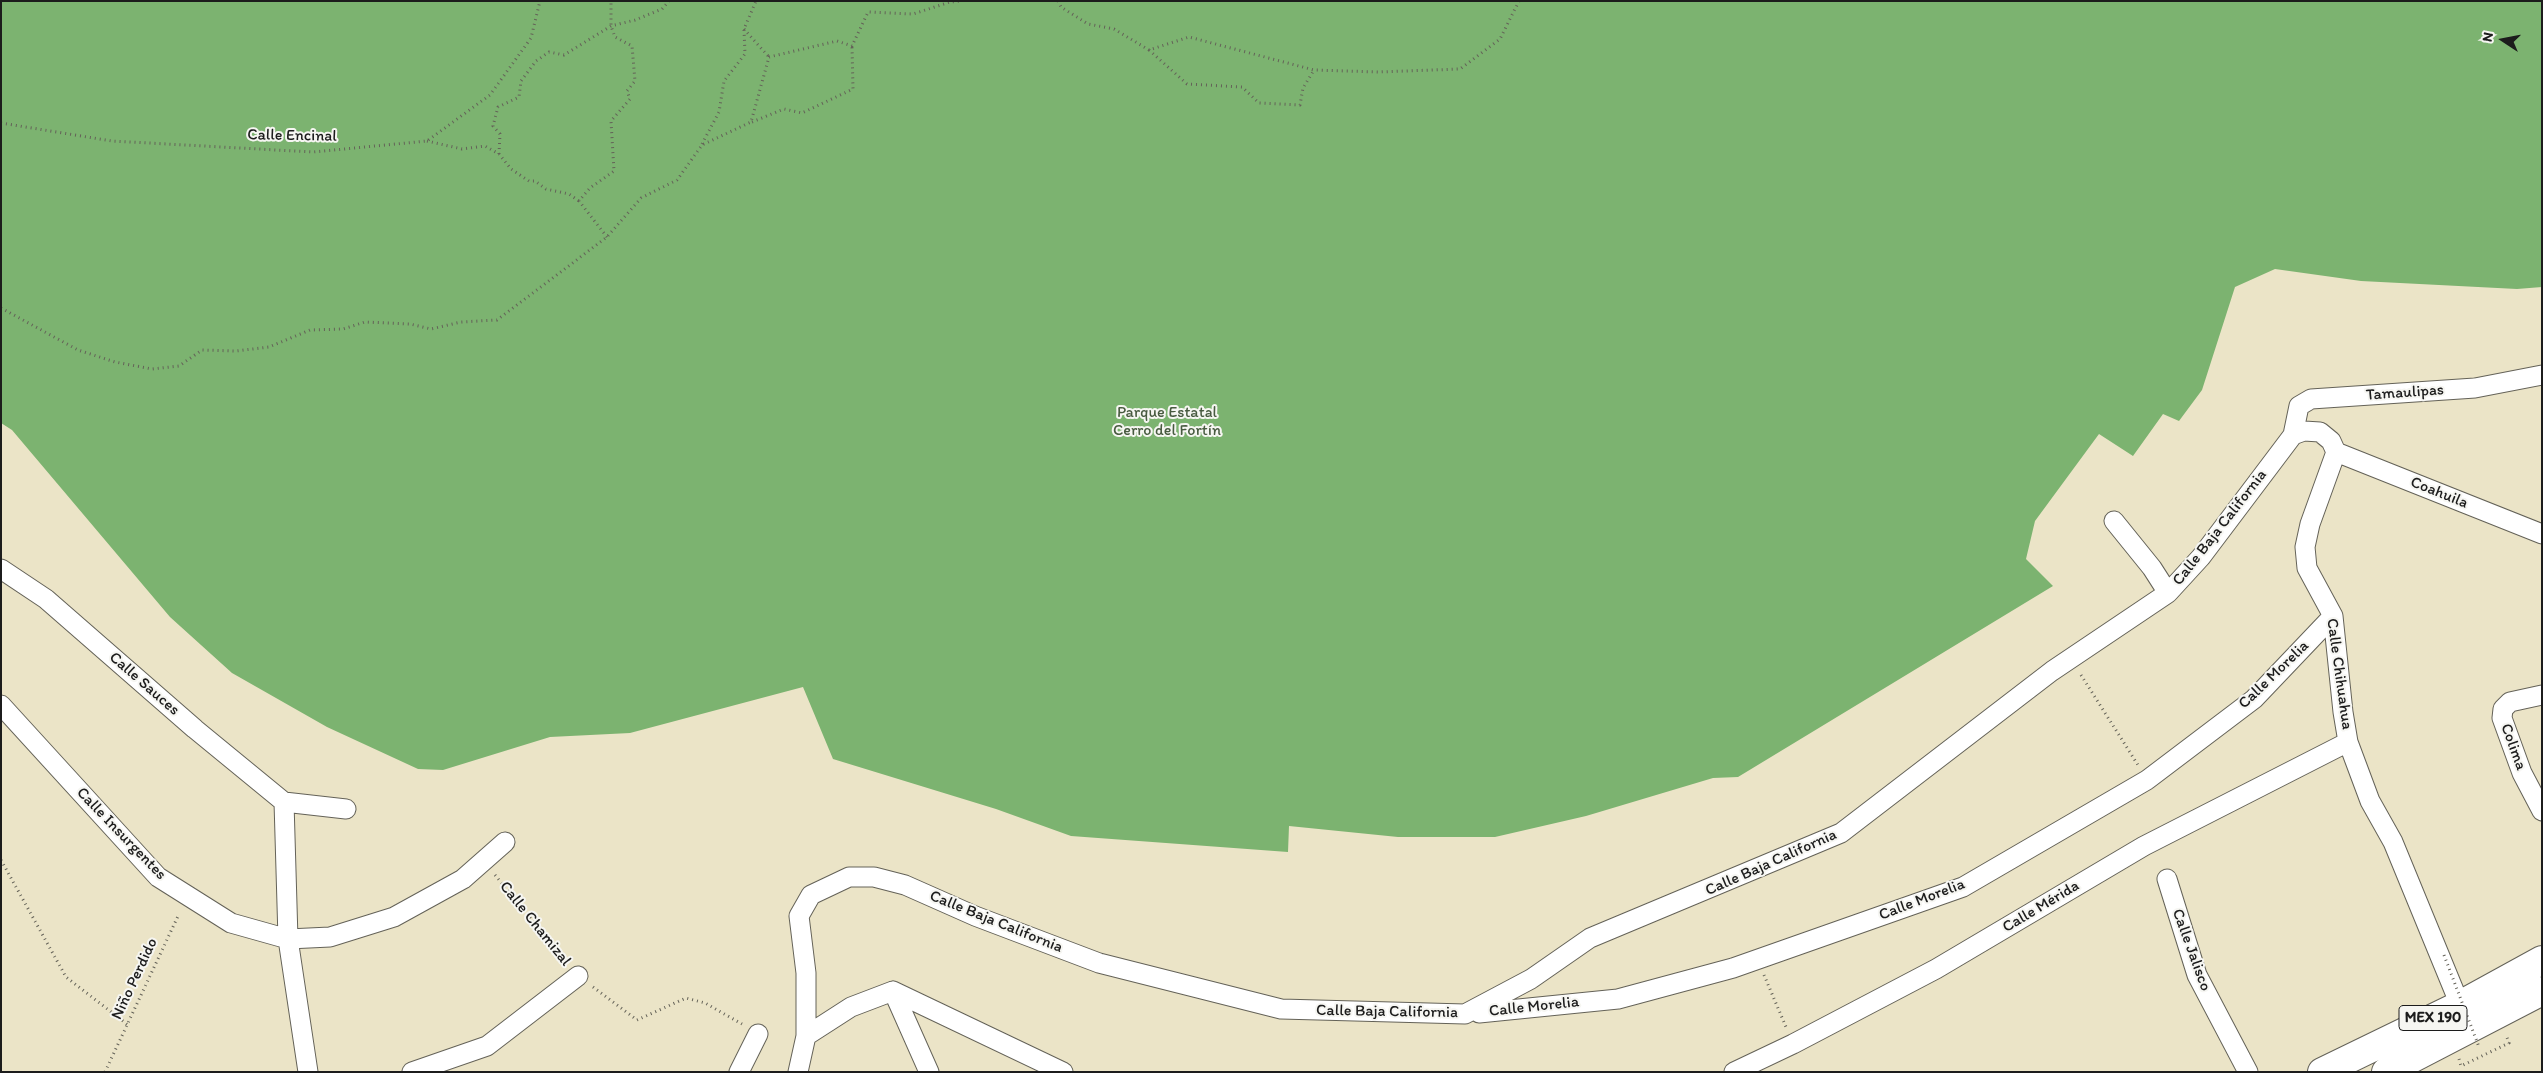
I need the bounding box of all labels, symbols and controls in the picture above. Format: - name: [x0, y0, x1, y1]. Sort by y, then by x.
- north arrow: [2478, 15, 2528, 65]
- text: N: [2479, 31, 2497, 43]
- street label: Calle Encinal: [247, 126, 337, 146]
- street label: Tamaulipas: [2365, 381, 2445, 405]
- park label: Parque Estatal Cerro del Fortín: [1113, 403, 1221, 441]
- street label: Calle Baja California: [2169, 466, 2271, 590]
- street label: Coahuila: [2407, 473, 2471, 513]
- street label: Calle Chihuahua: [2322, 617, 2356, 731]
- street label: Calle Morelia: [2235, 637, 2313, 713]
- street label: Calle Sauces: [105, 648, 183, 720]
- street label: Colima: [2496, 721, 2530, 773]
- street label: Calle Insurgentes: [72, 784, 170, 884]
- street label: Calle Baja California: [1702, 825, 1840, 901]
- street label: Calle Morelia: [1876, 875, 1968, 925]
- street label: Calle Mérida: [1999, 877, 2083, 937]
- street label: Calle Chamizal: [495, 878, 575, 970]
- street label: Calle Baja California: [927, 887, 1065, 957]
- street label: Calle Jalisco: [2167, 906, 2215, 994]
- street label: Niño Perdido: [108, 935, 162, 1023]
- street label: Calle Morelia: [1488, 993, 1580, 1021]
- street label: Calle Baja California: [1316, 1001, 1458, 1023]
- road number: MEX 190: [2399, 1006, 2467, 1030]

